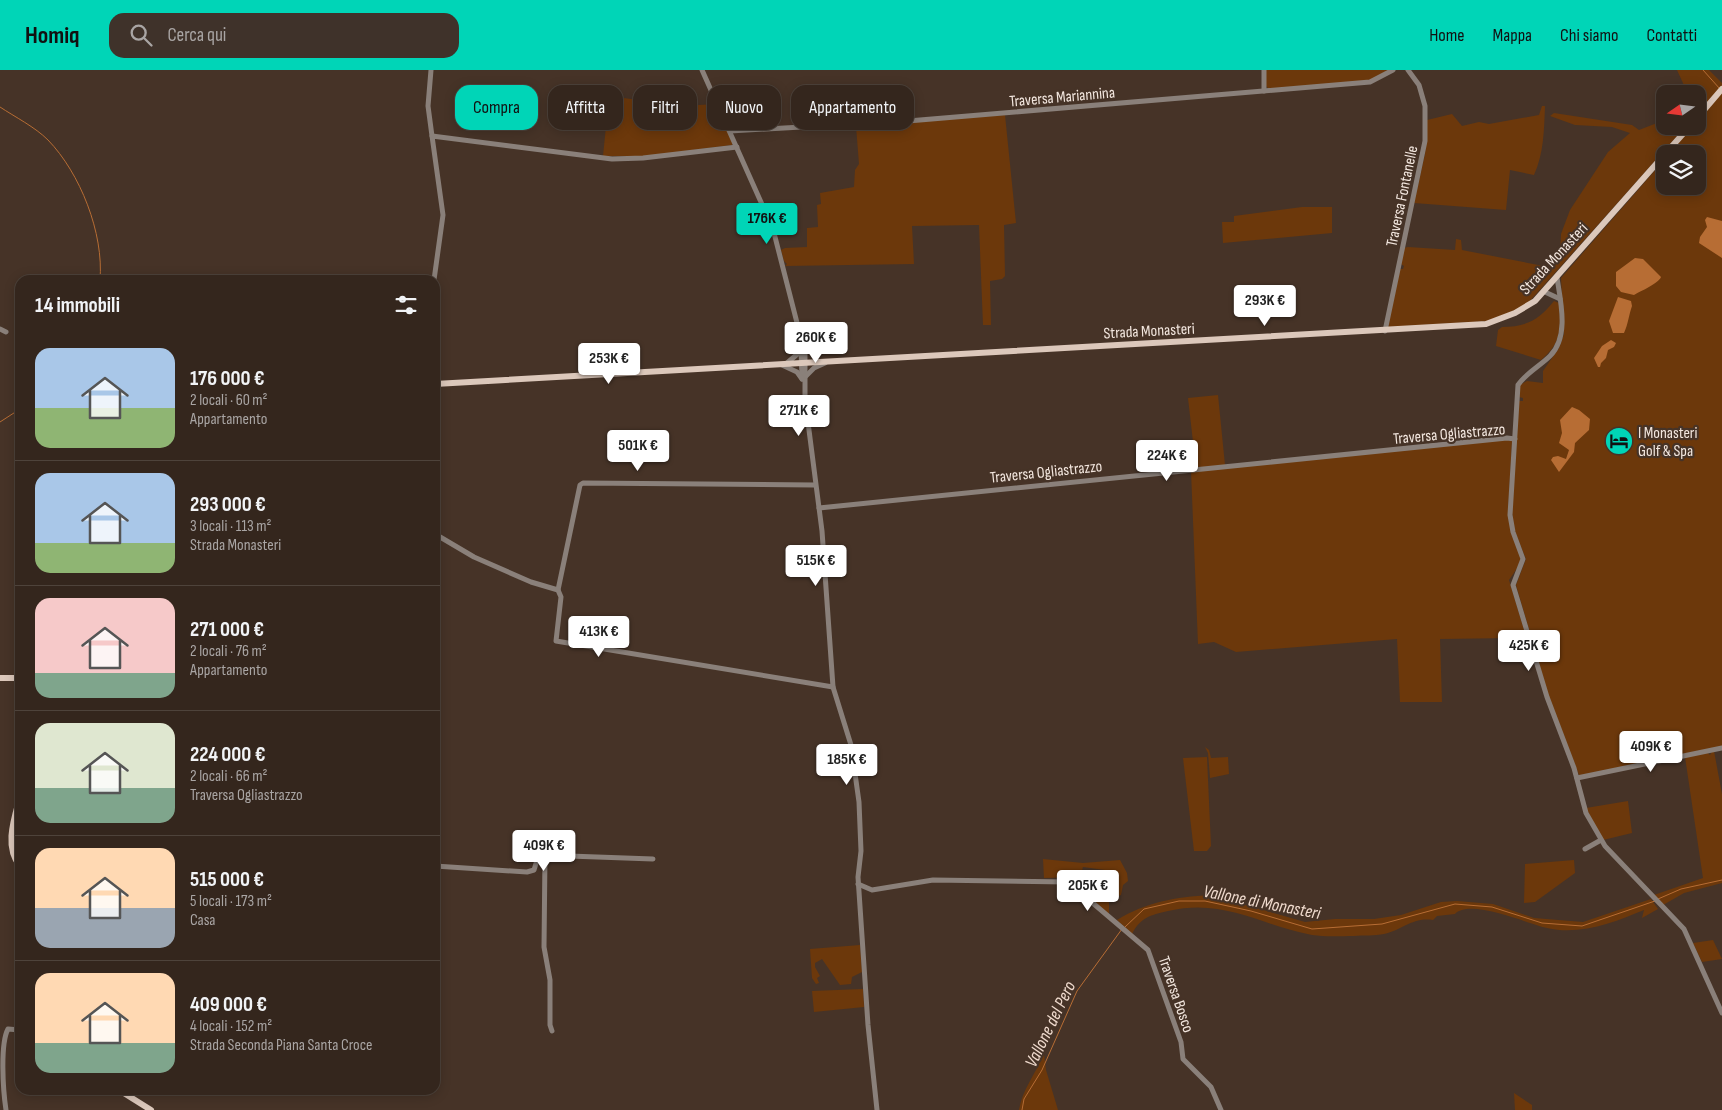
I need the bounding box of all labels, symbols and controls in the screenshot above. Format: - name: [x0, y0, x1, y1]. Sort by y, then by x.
- search box: [109, 13, 459, 58]
- text: Homiq: [25, 21, 79, 50]
- icon: search: [127, 21, 155, 49]
- text: Cerca qui: [167, 24, 226, 47]
- text: Home: [1429, 25, 1465, 46]
- text: Mappa: [1493, 25, 1532, 46]
- text: Chi siamo: [1560, 25, 1618, 46]
- text: Contatti: [1646, 25, 1697, 46]
- street label: Traversa Mariannina: [1008, 83, 1116, 112]
- chip: Compra: [455, 85, 538, 130]
- chip: Affitta: [548, 85, 623, 130]
- chip: Filtri: [633, 85, 697, 130]
- chip: Nuovo: [707, 85, 781, 130]
- chip: Appartamento: [791, 85, 914, 130]
- north arrow: [1656, 85, 1706, 135]
- map controls: [1656, 85, 1706, 195]
- street label: Traversa Fontanelle: [1382, 144, 1422, 249]
- button: layers: [1656, 145, 1706, 195]
- pin: 176K €: [726, 202, 808, 245]
- text: 176K €: [747, 209, 787, 228]
- street label: Strada Monasteri: [1516, 219, 1592, 299]
- pin: 293K €: [1224, 284, 1306, 327]
- icon: filters: [392, 291, 420, 319]
- text: 293K €: [1245, 291, 1285, 310]
- text: 14 immobili: [35, 293, 120, 318]
- street label: Strada Monasteri: [1103, 320, 1195, 343]
- pin: 260K €: [775, 322, 857, 364]
- text: 260K €: [796, 328, 836, 347]
- pin: 253K €: [568, 342, 650, 385]
- text: 253K €: [589, 349, 629, 368]
- text: 176 000 €: [190, 366, 264, 391]
- icon: home: [75, 368, 135, 428]
- text: 2 locali · 60 m²: [190, 391, 268, 410]
- pin: 271K €: [758, 394, 840, 437]
- text: 271K €: [779, 401, 819, 420]
- text: Appartamento: [190, 410, 267, 429]
- street label: Traversa Ogliastrazzo: [1392, 420, 1506, 449]
- place label: I Monasteri Golf & Spa: [1638, 424, 1697, 461]
- hotel icon: I Monasteri Golf & Spa: [1604, 426, 1634, 456]
- pin: 501K €: [597, 430, 679, 472]
- text: 501K €: [618, 436, 658, 455]
- pin: 224K €: [1126, 440, 1208, 482]
- text: 224K €: [1147, 446, 1187, 465]
- street label: Traversa Ogliastrazzo: [989, 457, 1103, 488]
- text: 293 000 €: [190, 492, 266, 517]
- icon: home: [75, 493, 135, 553]
- text: 3 locali · 113 m²: [190, 517, 271, 536]
- text: Strada Monasteri: [190, 536, 281, 555]
- pin: 515K €: [775, 544, 857, 587]
- text: 515K €: [797, 551, 835, 570]
- pin: 413K €: [558, 616, 640, 658]
- text: 271 000 €: [190, 617, 264, 642]
- icon: home: [75, 618, 135, 678]
- text: 413K €: [579, 622, 619, 641]
- pin: 425K €: [1488, 630, 1570, 672]
- text: 425K €: [1509, 636, 1549, 655]
- text: 2 locali · 76 m²: [190, 642, 267, 661]
- text: Appartamento: [190, 661, 267, 680]
- pin: 409K €: [1610, 730, 1692, 773]
- text: 409K €: [1630, 737, 1672, 756]
- text: 224 000 €: [190, 742, 265, 767]
- icon: home: [75, 743, 135, 803]
- pin: 185K €: [806, 744, 888, 786]
- text: 185K €: [827, 750, 867, 769]
- text: 2 locali · 66 m²: [190, 767, 267, 786]
- text: Traversa Ogliastrazzo: [190, 786, 303, 805]
- pin: 409K €: [503, 830, 585, 872]
- text: 409K €: [523, 836, 565, 855]
- text: 515 000 €: [190, 867, 264, 892]
- icon: home: [75, 868, 135, 928]
- pin: 205K €: [1047, 870, 1129, 912]
- text: 205K €: [1068, 876, 1108, 895]
- water label: Vallone di Monasteri: [1202, 881, 1323, 924]
- text: 5 locali · 173 m²: [190, 892, 272, 911]
- text: Casa: [190, 911, 216, 930]
- street label: Traversa Bosco: [1154, 954, 1197, 1035]
- water label: Vallone del Pero: [1021, 977, 1081, 1071]
- text: 409 000 €: [190, 992, 267, 1017]
- icon: home: [75, 993, 135, 1053]
- text: 4 locali · 152 m²: [190, 1017, 272, 1036]
- text: Strada Seconda Piana Santa Croce: [190, 1036, 372, 1055]

